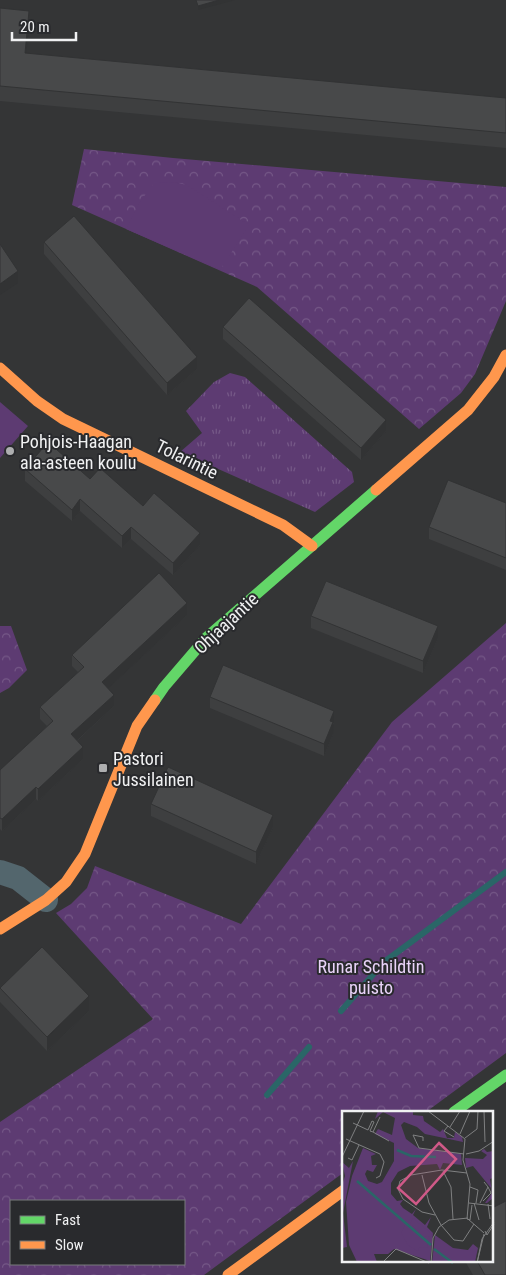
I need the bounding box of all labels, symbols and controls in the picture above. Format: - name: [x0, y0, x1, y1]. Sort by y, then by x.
- scale bar: [12, 10, 76, 42]
- text: 20 m: [20, 18, 50, 36]
- place label: Pohjois-Haagan ala-asteen koulu: [20, 431, 136, 473]
- street label: Tolarintie: [153, 435, 221, 483]
- marker: Pohjois-Haagan ala-asteen koulu: [4, 445, 16, 457]
- street label: Ohjaajantie: [190, 588, 262, 658]
- place label: Pastori Jussilainen: [113, 748, 194, 790]
- marker: Pastori Jussilainen: [97, 762, 109, 774]
- park label: Runar Schildtin puisto: [318, 956, 424, 998]
- inset map: [342, 1111, 494, 1262]
- legend: [10, 1200, 185, 1265]
- text: Fast: [55, 1211, 80, 1229]
- text: Slow: [55, 1236, 84, 1254]

